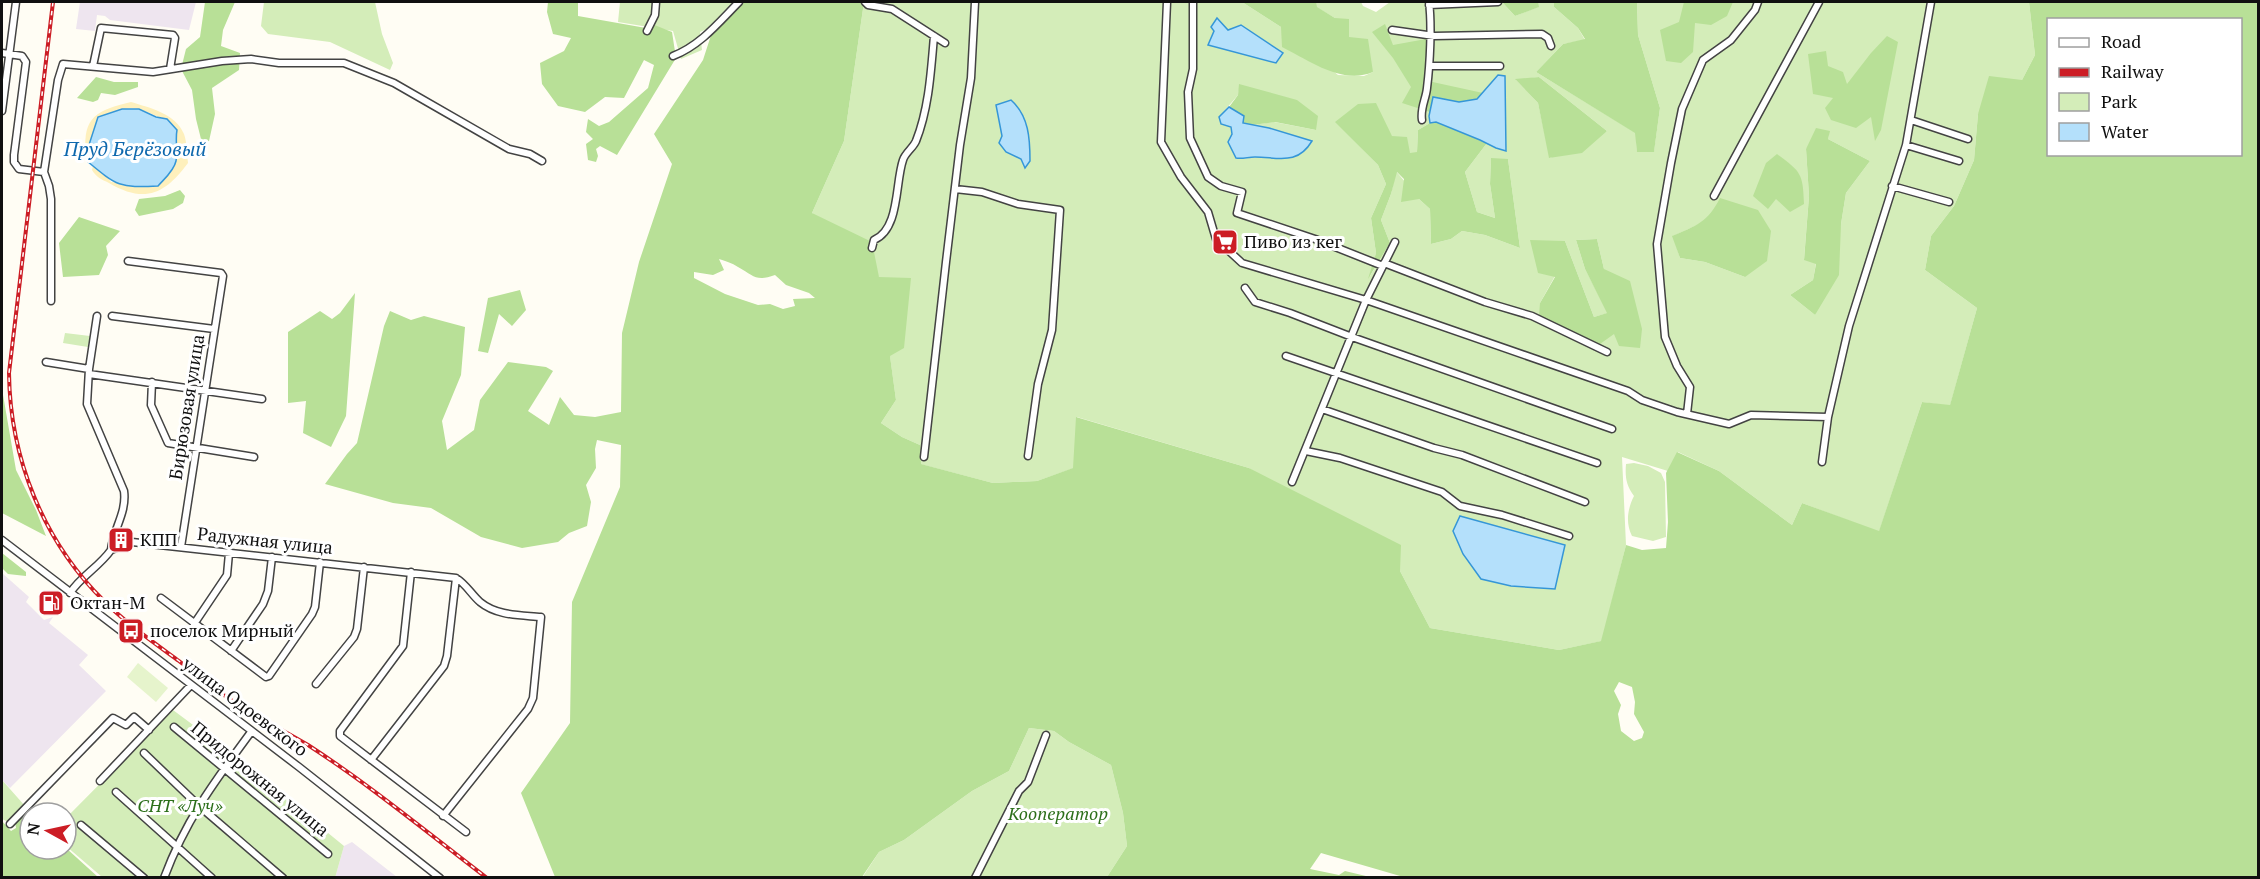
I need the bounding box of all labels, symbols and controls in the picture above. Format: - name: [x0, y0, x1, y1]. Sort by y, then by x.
- legend: [2047, 18, 2242, 156]
- text: Road: [2101, 29, 2141, 53]
- text: Railway: [2101, 59, 2165, 83]
- text: Park: [2101, 89, 2138, 113]
- text: Water: [2101, 119, 2148, 143]
- water label: Пруд Берёзовый: [63, 135, 206, 162]
- supermarket icon: Пиво из кег: [1210, 227, 1240, 257]
- place label: Пиво из кег: [1244, 229, 1342, 253]
- street label: Бирюзовая улица: [163, 332, 209, 481]
- street label: Радужная улица: [196, 521, 334, 559]
- building icon: КПП: [106, 525, 136, 555]
- place label: КПП: [140, 527, 178, 551]
- fuel station icon: Октан-М: [36, 588, 66, 618]
- place label: Октан-М: [70, 590, 146, 614]
- bus stop icon: поселок Мирный: [116, 616, 146, 646]
- place label: поселок Мирный: [150, 618, 294, 642]
- street label: улица Одоевского: [177, 651, 313, 761]
- street label: Придорожная улица: [187, 715, 335, 841]
- park label: СНТ «Луч»: [137, 793, 223, 817]
- north arrow: [18, 801, 78, 861]
- park label: Кооператор: [1007, 801, 1108, 825]
- text: N: [21, 821, 45, 836]

